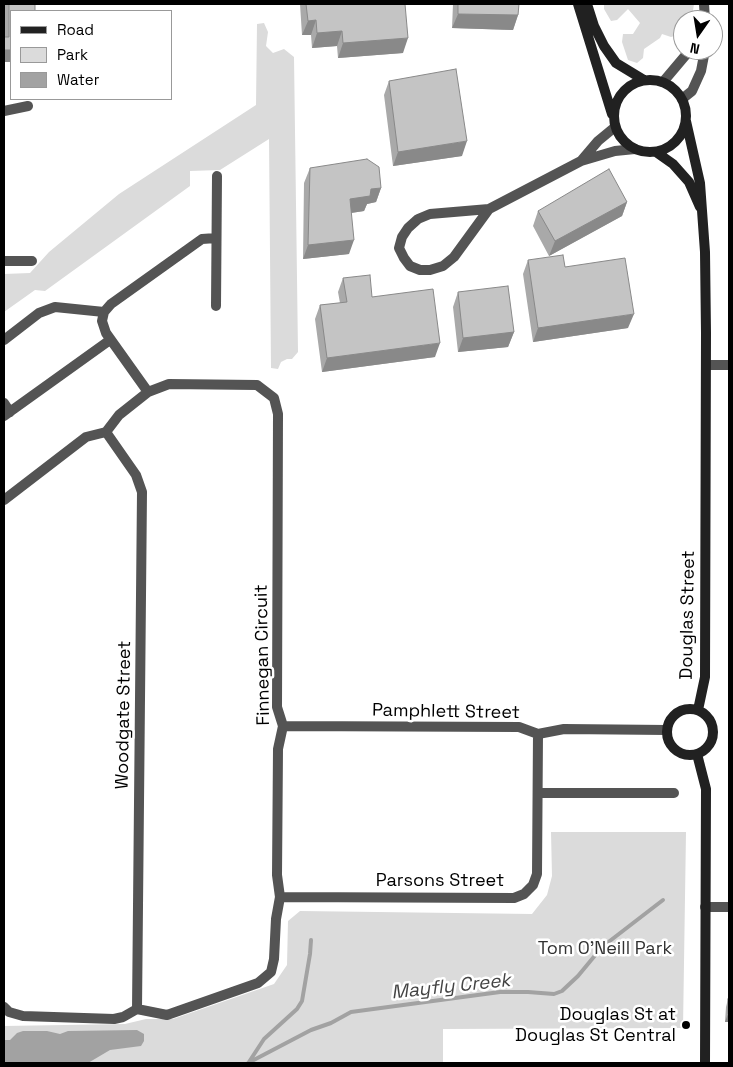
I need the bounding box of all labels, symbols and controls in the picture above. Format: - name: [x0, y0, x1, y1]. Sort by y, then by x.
- legend: [10, 10, 172, 100]
- north arrow: [673, 10, 723, 60]
- text: Road: [57, 20, 94, 39]
- text: N: [688, 39, 701, 58]
- text: Park: [57, 45, 88, 64]
- text: Water: [57, 70, 99, 89]
- street label: Douglas Street: [676, 550, 700, 680]
- street label: Finnegan Circuit: [251, 584, 275, 726]
- street label: Woodgate Street: [112, 640, 136, 790]
- street label: Pamphlett Street: [372, 700, 520, 724]
- street label: Parsons Street: [376, 870, 504, 892]
- park label: Tom O'Neill Park: [538, 938, 672, 960]
- water label: Mayfly Creek: [390, 969, 512, 1005]
- place label: Douglas St at Douglas St Central: [515, 1004, 676, 1046]
- marker: Douglas St at Douglas St Central: [680, 1019, 692, 1031]

